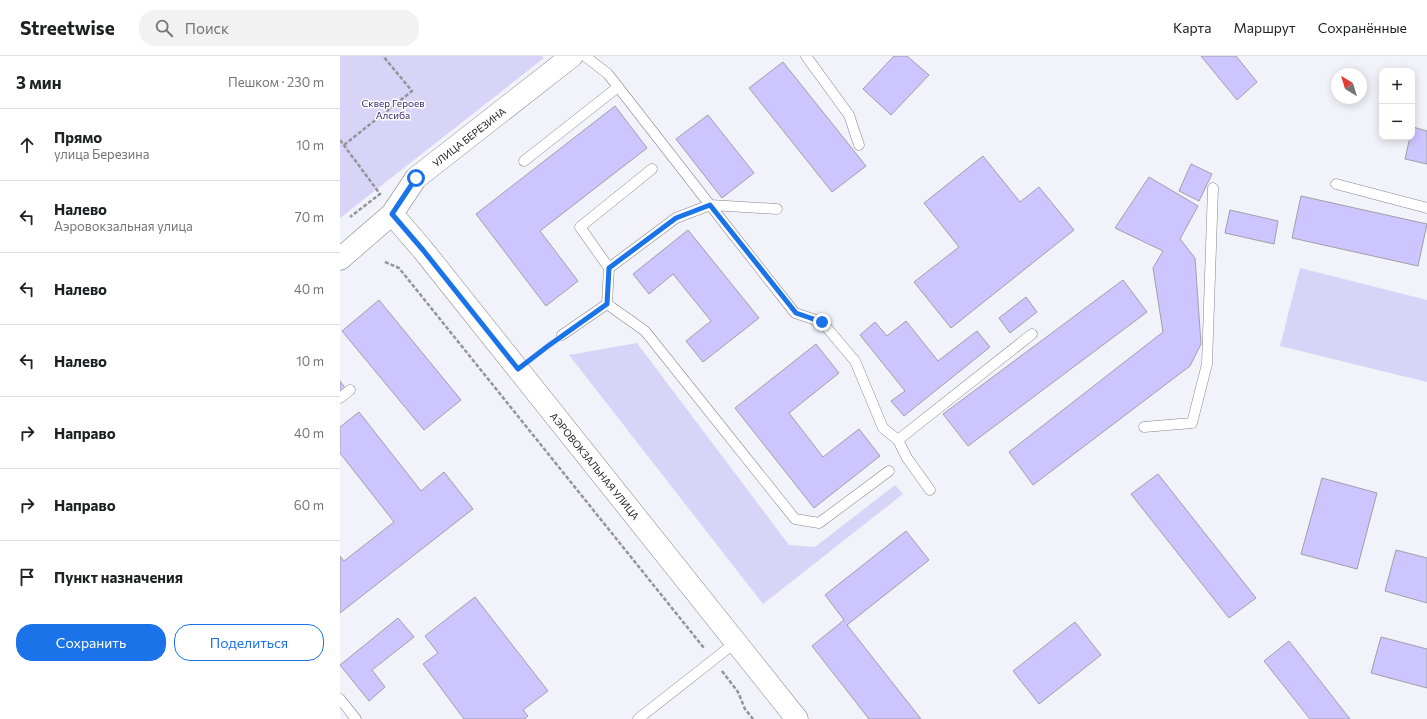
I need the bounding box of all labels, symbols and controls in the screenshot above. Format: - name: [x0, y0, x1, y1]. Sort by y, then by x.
- search box: [139, 10, 419, 46]
- text: Streetwise: [20, 16, 115, 39]
- icon: search: [153, 17, 175, 39]
- text: Поиск: [185, 19, 229, 37]
- text: Карта: [1173, 19, 1211, 36]
- text: Маршрут: [1233, 19, 1296, 36]
- text: Сохранённые: [1318, 19, 1407, 36]
- north arrow: [1331, 68, 1367, 104]
- map controls: [1379, 68, 1415, 140]
- button: +: [1379, 68, 1415, 104]
- text: 3 мин: [16, 72, 62, 93]
- text: Пешком · 230 m: [228, 74, 324, 90]
- park label: Сквер Героев Алсиба: [361, 97, 425, 121]
- button: −: [1379, 104, 1415, 140]
- street label: УЛИЦА БЕРЕЗИНА: [430, 105, 508, 169]
- text: Прямо: [54, 128, 102, 146]
- icon: ahead: [16, 134, 38, 156]
- text: 10 m: [296, 137, 324, 153]
- text: улица Березина: [54, 146, 149, 162]
- route start: [407, 169, 425, 187]
- text: Налево: [54, 200, 107, 218]
- icon: left: [16, 206, 38, 228]
- text: 70 m: [295, 209, 324, 225]
- text: Аэровокзальная улица: [54, 218, 193, 234]
- icon: left: [16, 278, 38, 300]
- text: Налево: [54, 280, 107, 298]
- text: 40 m: [294, 281, 324, 297]
- route end: [813, 313, 831, 331]
- icon: left: [16, 350, 38, 372]
- text: Налево: [54, 352, 107, 370]
- text: 10 m: [296, 353, 324, 369]
- street label: АЭРОВОКЗАЛЬНАЯ УЛИЦА: [548, 410, 642, 522]
- icon: right: [16, 422, 38, 444]
- text: Направо: [54, 424, 116, 442]
- text: 40 m: [294, 425, 324, 441]
- icon: right: [16, 494, 38, 516]
- text: Направо: [54, 496, 116, 514]
- text: 60 m: [294, 497, 324, 513]
- icon: arrive: [16, 566, 38, 588]
- text: Пункт назначения: [54, 568, 183, 586]
- button: Сохранить: [16, 624, 166, 661]
- button: Поделиться: [174, 624, 324, 661]

